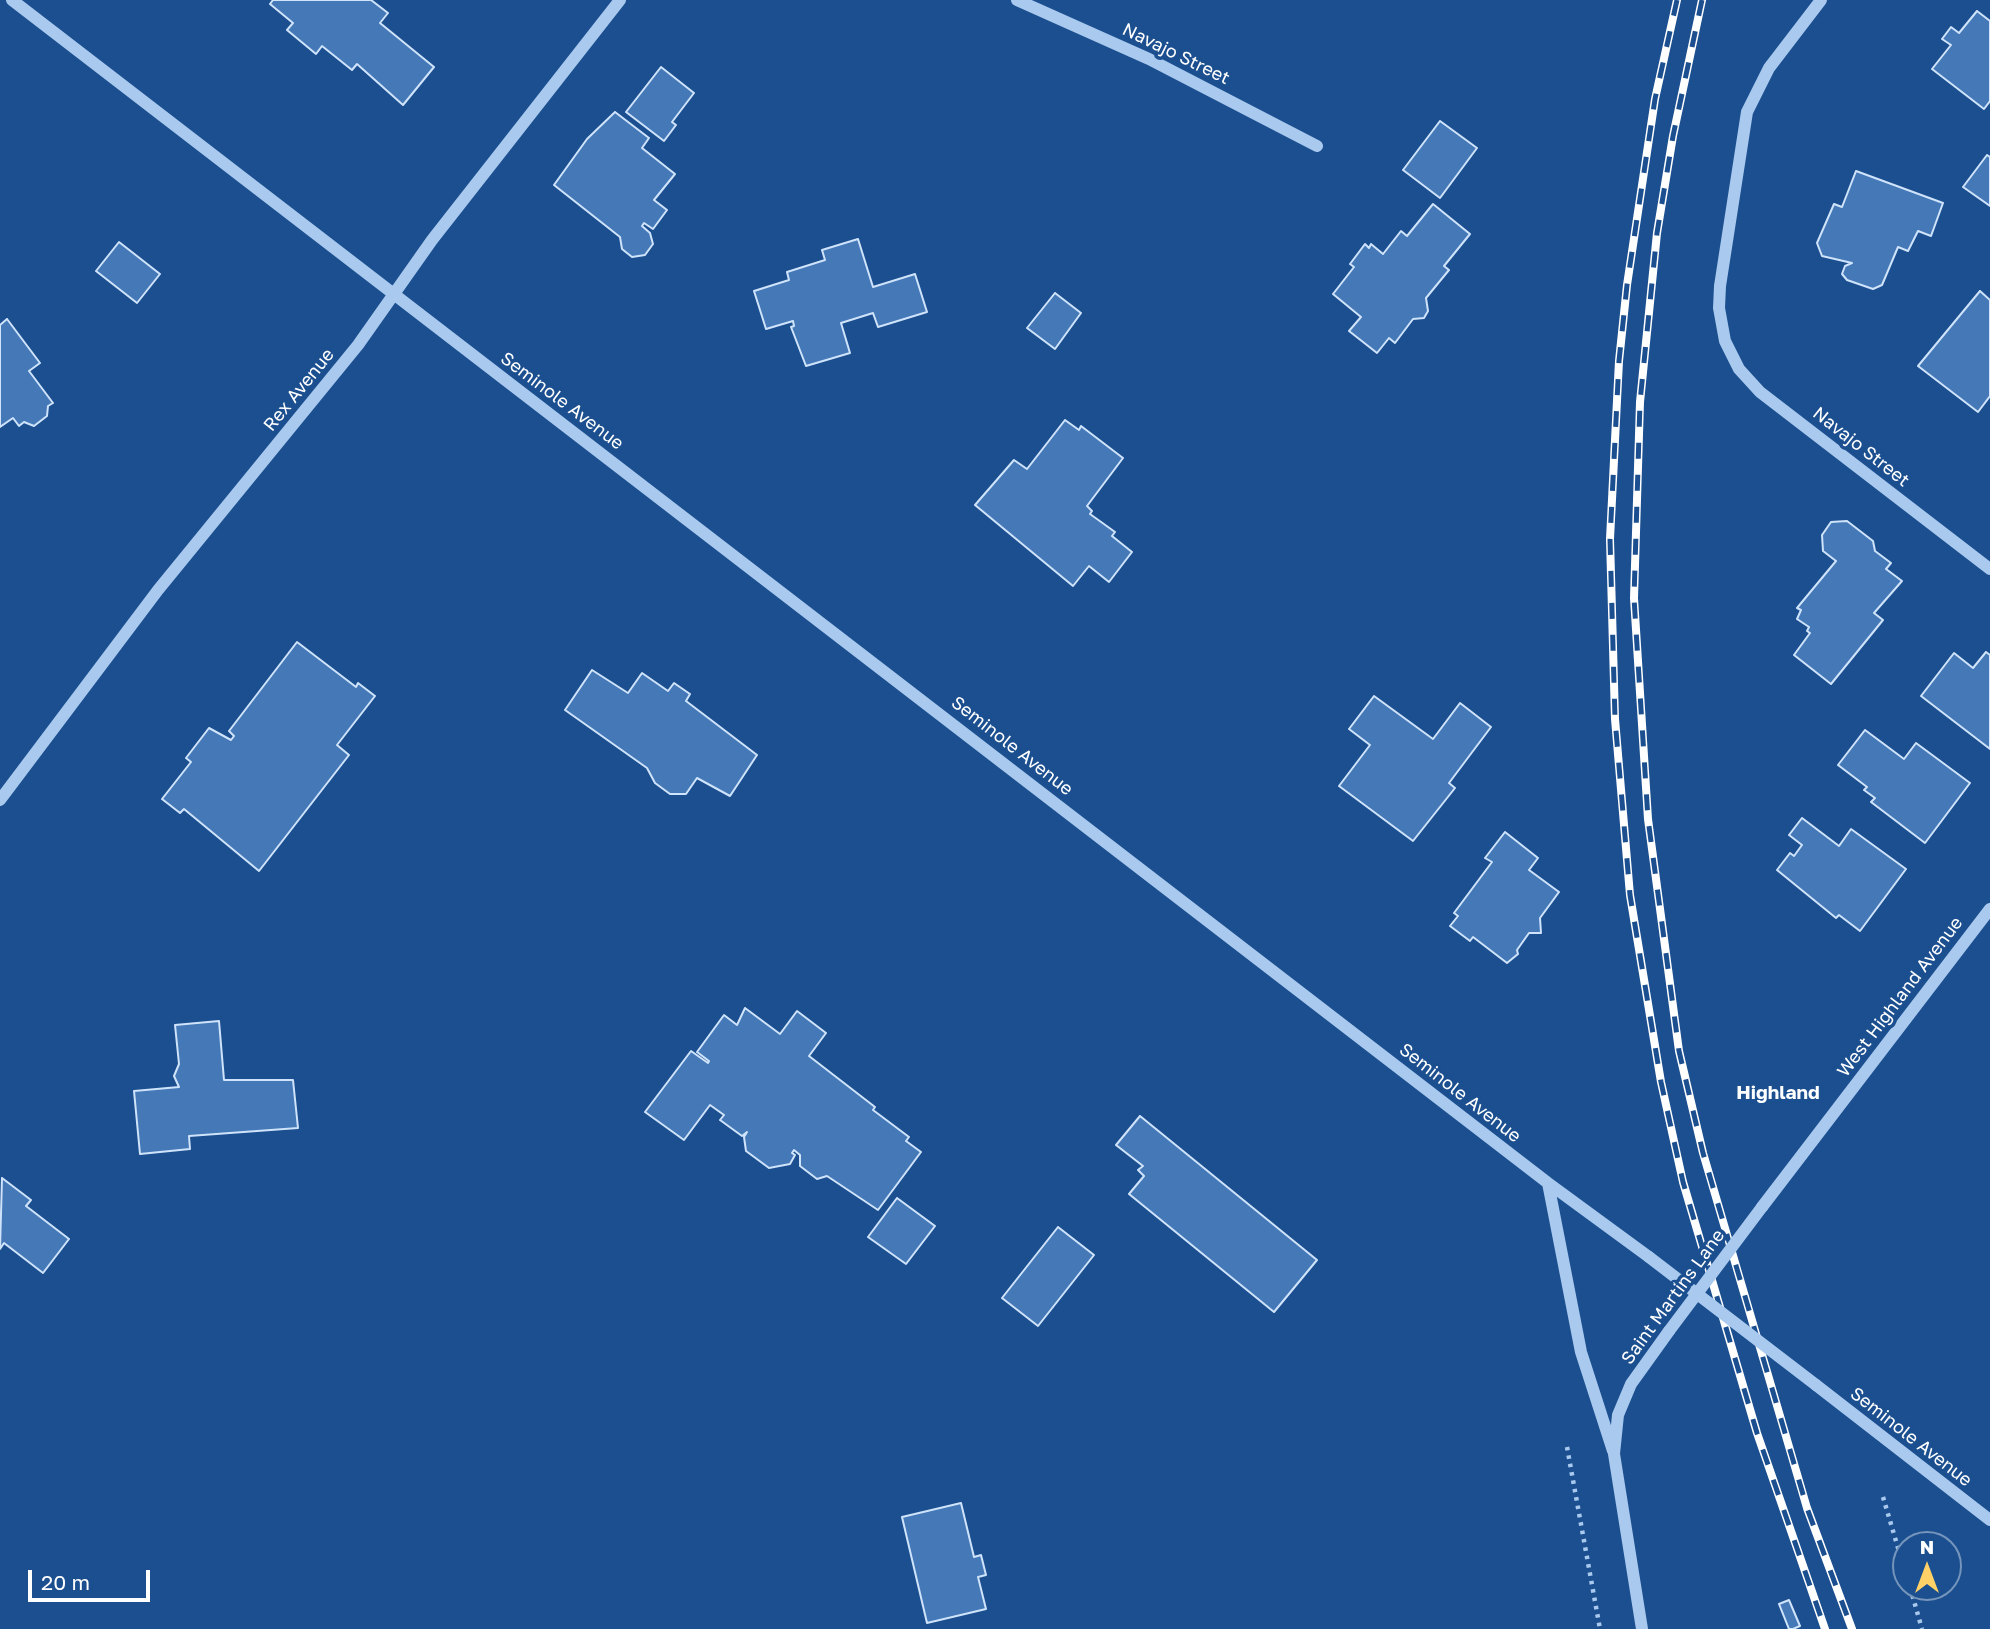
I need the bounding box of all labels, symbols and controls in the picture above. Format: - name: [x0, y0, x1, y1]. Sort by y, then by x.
- street label: Navajo Street: [1119, 19, 1233, 89]
- street label: Rex Avenue: [259, 344, 339, 436]
- street label: Seminole Avenue: [496, 348, 628, 454]
- street label: Navajo Street: [1808, 403, 1914, 491]
- street label: Seminole Avenue: [947, 692, 1077, 800]
- street label: West Highland Avenue: [1833, 913, 1967, 1081]
- street label: Seminole Avenue: [1395, 1039, 1525, 1147]
- district label: Highland: [1736, 1082, 1820, 1104]
- street label: Saint Martins Lane: [1617, 1225, 1729, 1369]
- street label: Seminole Avenue: [1846, 1383, 1976, 1491]
- north arrow: [1892, 1531, 1962, 1601]
- text: N: [1920, 1535, 1934, 1558]
- scale bar: [32, 1556, 154, 1600]
- text: 20 m: [41, 1569, 90, 1595]

